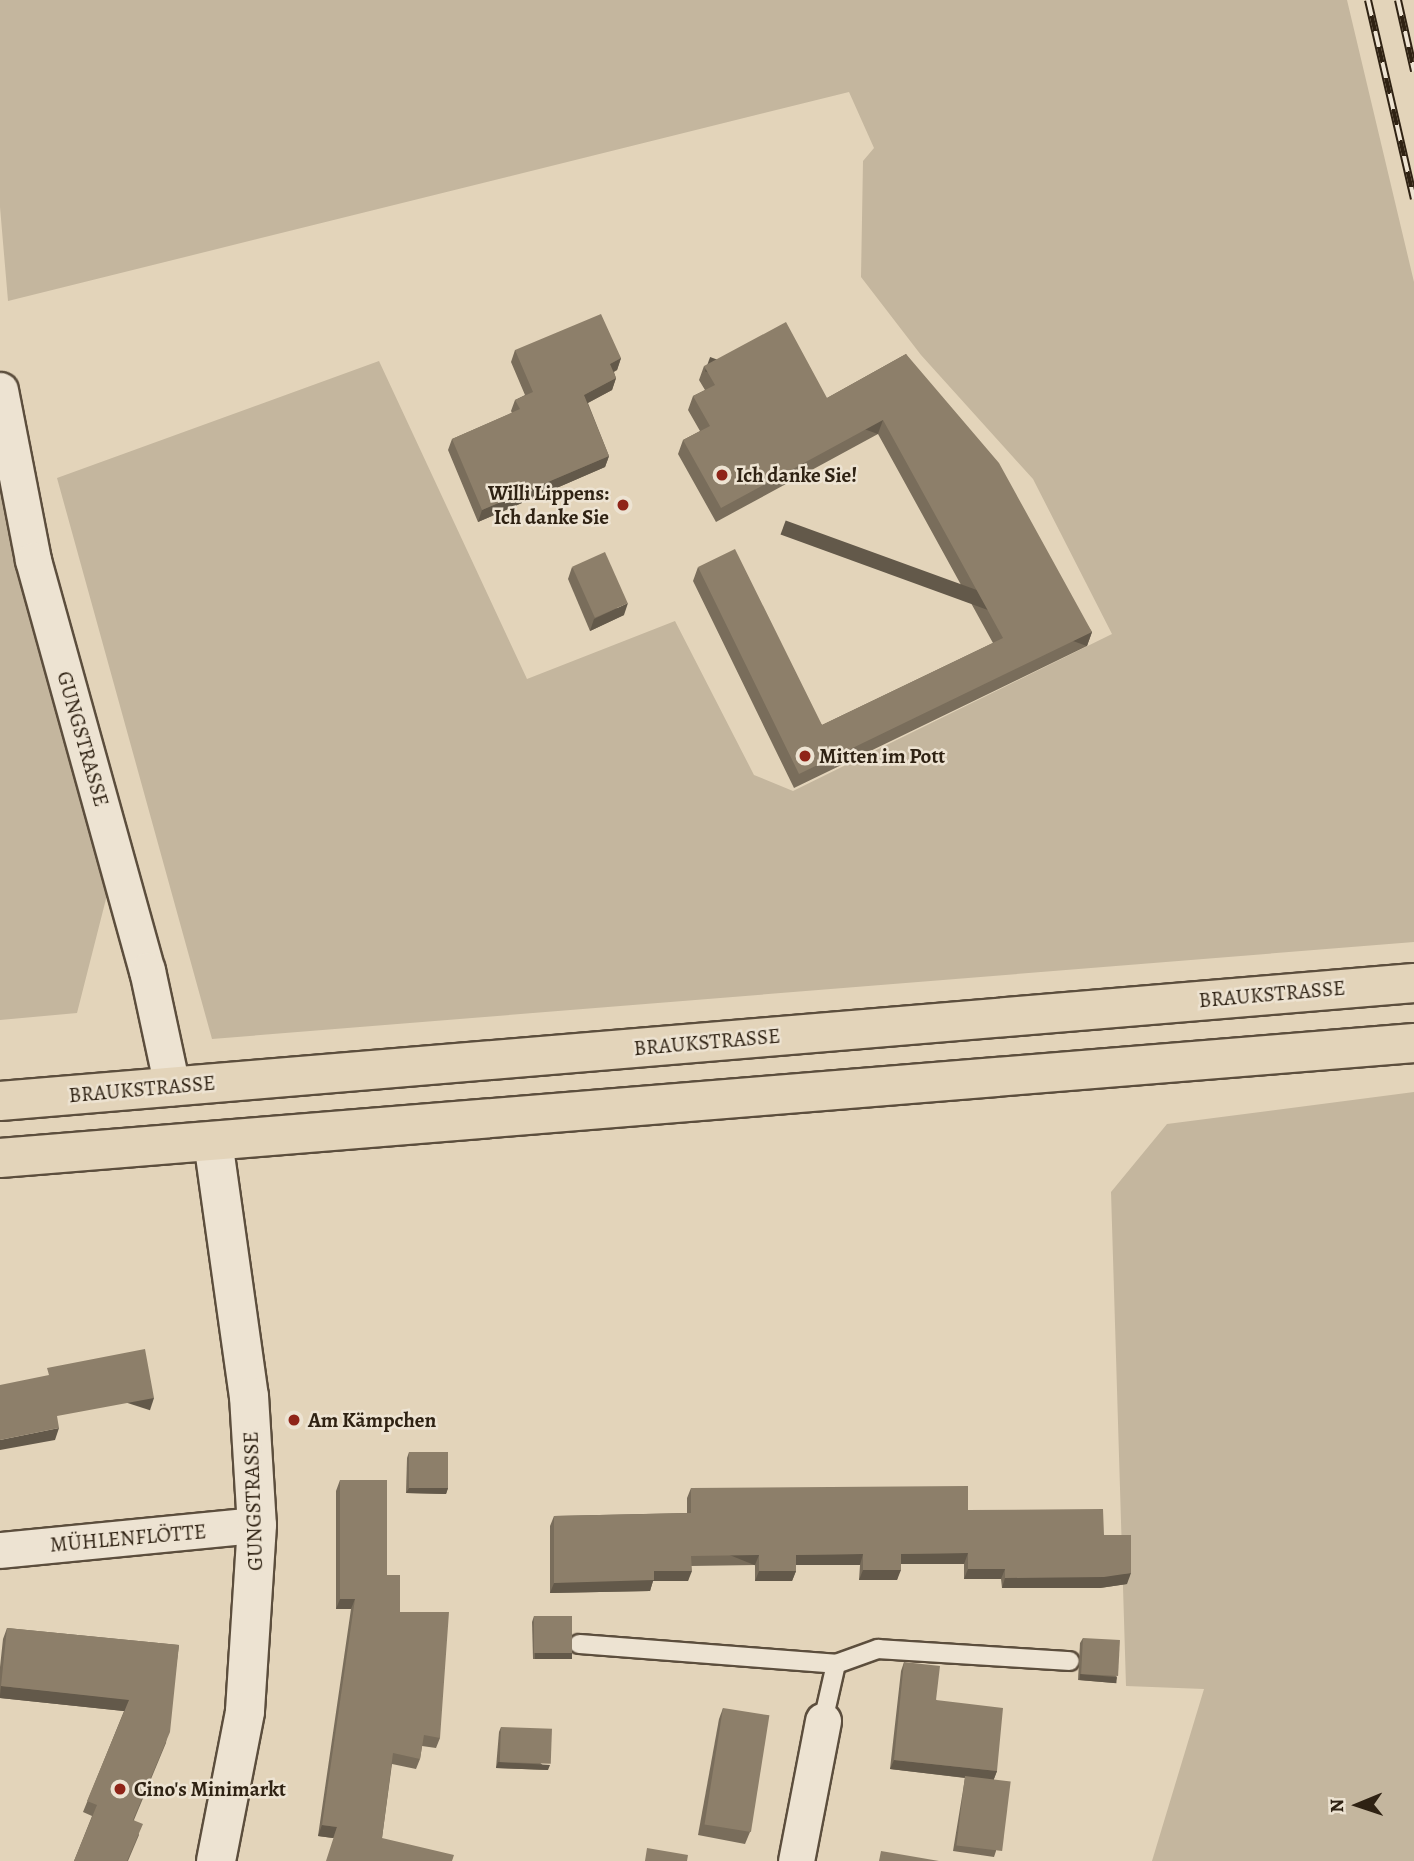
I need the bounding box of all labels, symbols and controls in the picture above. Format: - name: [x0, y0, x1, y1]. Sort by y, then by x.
- place label: Ich danke Sie!: [736, 462, 857, 488]
- marker: Ich danke Sie!: [714, 467, 730, 483]
- place label: Willi Lippens: Ich danke Sie: [488, 480, 609, 530]
- marker: Willi Lippens: Ich danke Sie: [615, 497, 631, 513]
- street label: GUNGSTRASSE: [52, 668, 114, 810]
- place label: Mitten im Pott: [819, 743, 945, 769]
- marker: Mitten im Pott: [797, 748, 813, 764]
- street label: BRAUKSTRASSE: [1198, 975, 1346, 1013]
- street label: BRAUKSTRASSE: [633, 1023, 781, 1061]
- street label: BRAUKSTRASSE: [68, 1070, 216, 1108]
- place label: Am Kämpchen: [308, 1407, 436, 1433]
- marker: Am Kämpchen: [286, 1412, 302, 1428]
- street label: GUNGSTRASSE: [238, 1431, 268, 1571]
- street label: MÜHLENFLÖTTE: [49, 1519, 207, 1557]
- north arrow: [1323, 1770, 1393, 1840]
- place label: Cino's Minimarkt: [134, 1776, 286, 1802]
- marker: Cino's Minimarkt: [112, 1781, 128, 1797]
- text: N: [1324, 1798, 1350, 1813]

